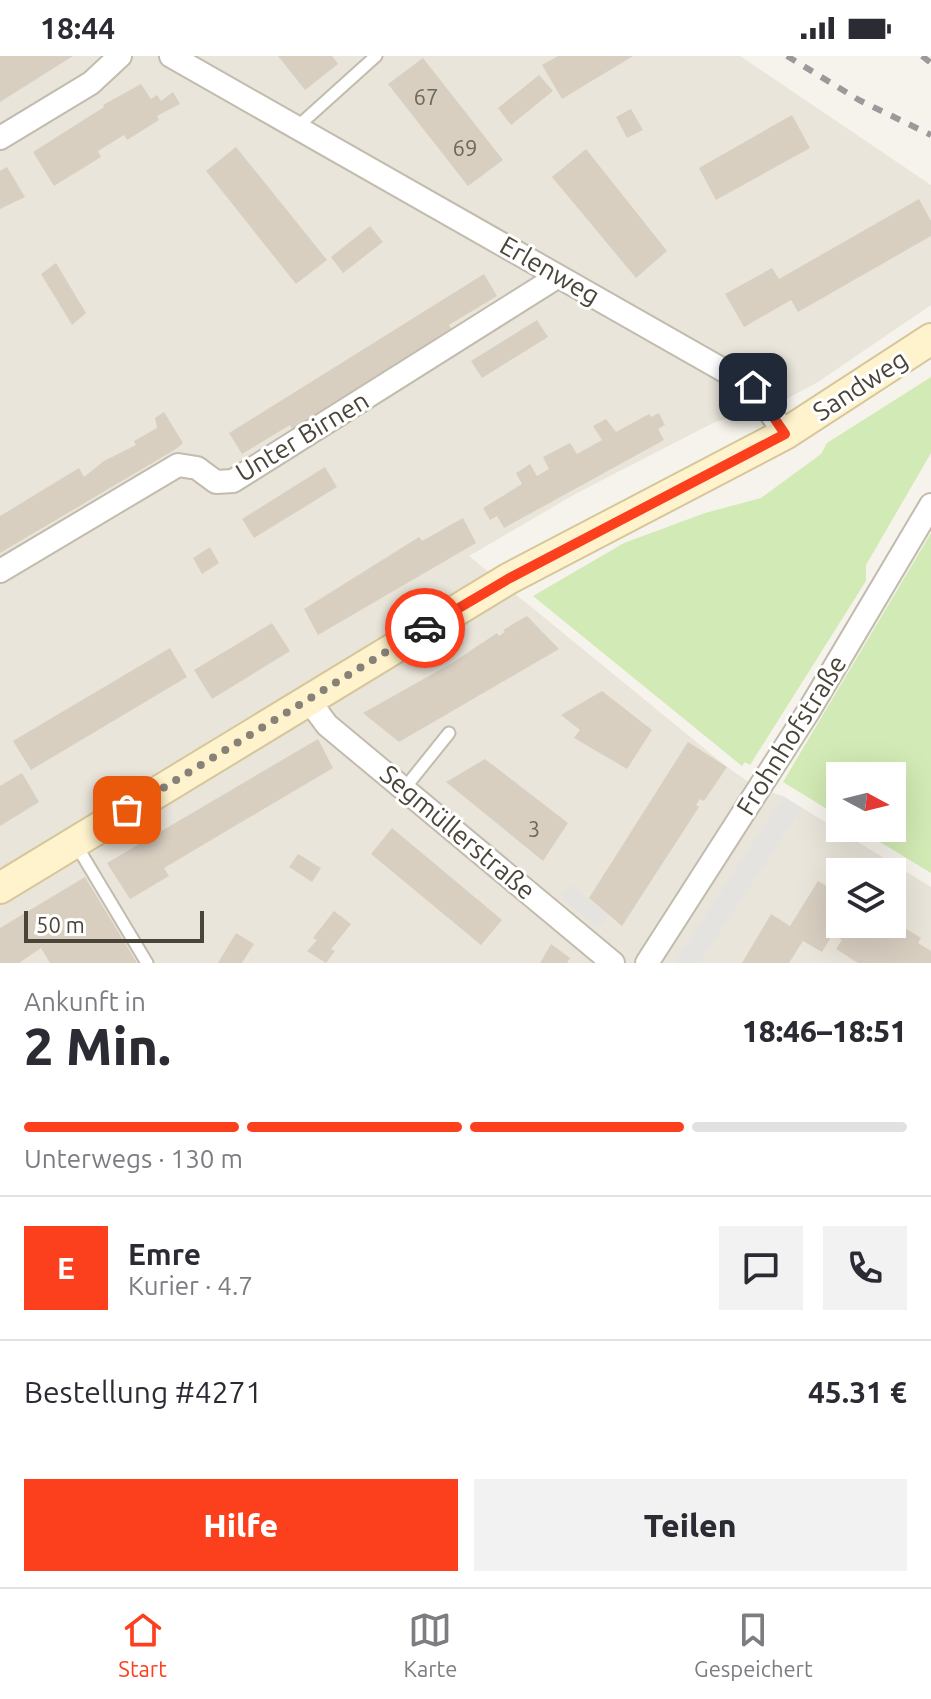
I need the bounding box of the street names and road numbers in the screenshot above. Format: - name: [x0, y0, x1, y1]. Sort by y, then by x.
- street label: Erlenweg: [495, 230, 605, 310]
- street label: Sandweg: [807, 344, 913, 426]
- street label: Unter Birnen: [230, 385, 374, 487]
- street label: Frohnhofstraße: [730, 650, 852, 820]
- street label: Segmüllerstraße: [375, 759, 541, 905]

